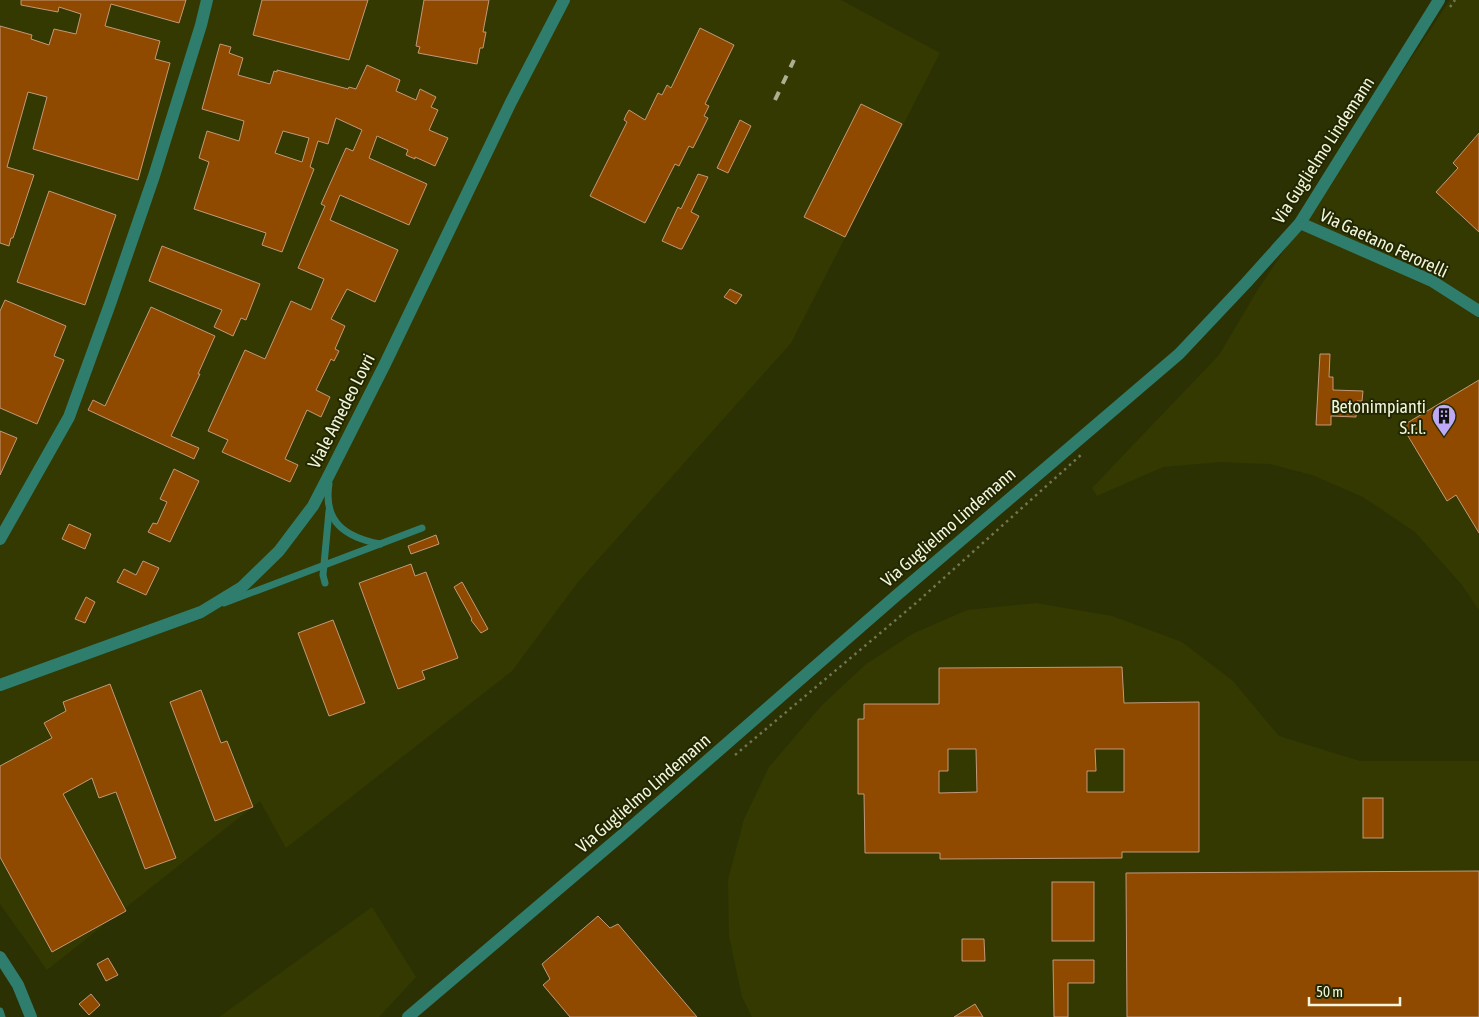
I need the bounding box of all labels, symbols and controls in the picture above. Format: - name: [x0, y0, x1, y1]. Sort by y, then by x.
- street label: Via Guglielmo Lindemann: [1268, 73, 1378, 227]
- street label: Via Gaetano Ferorelli: [1317, 204, 1451, 282]
- street label: Viale Amedeo Lovri: [303, 350, 379, 472]
- place label: Betonimpianti S.r.l.: [1331, 396, 1426, 438]
- building icon: Betonimpianti S.r.l.: [1431, 403, 1457, 437]
- street label: Via Guglielmo Lindemann: [877, 463, 1019, 591]
- street label: Via Guglielmo Lindemann: [572, 729, 714, 857]
- scale bar: [1309, 974, 1400, 1006]
- text: 50 m: [1316, 983, 1343, 1000]

